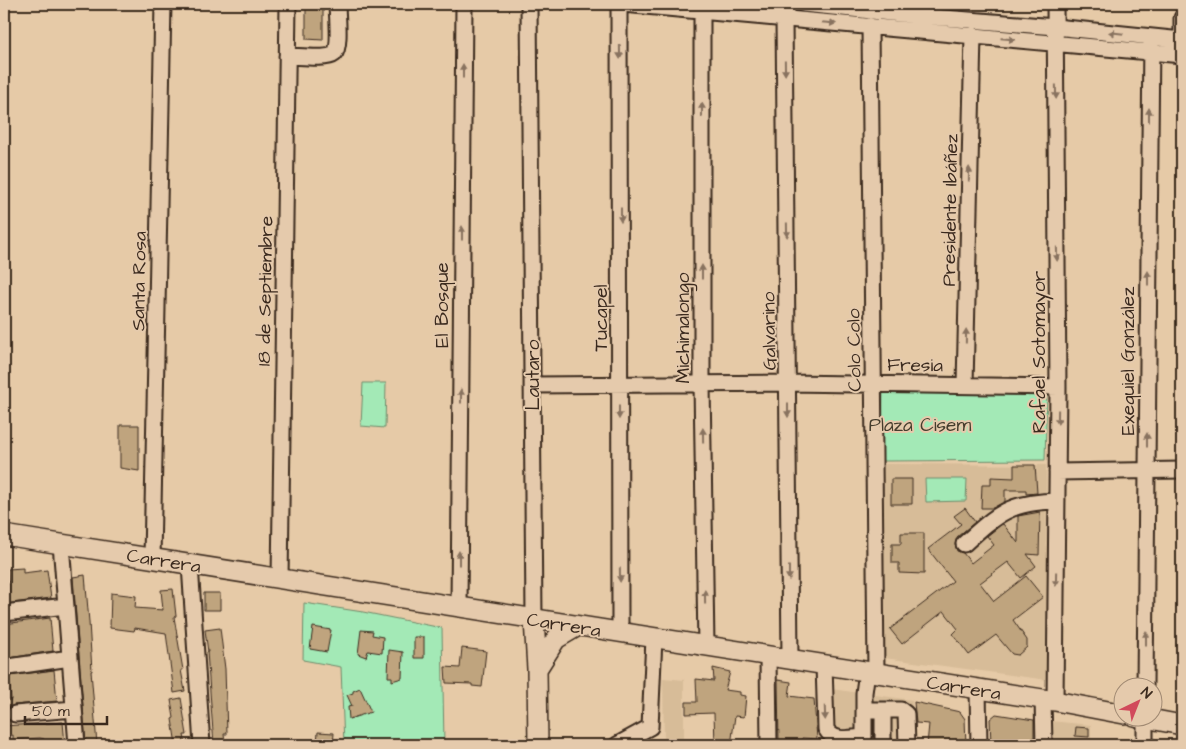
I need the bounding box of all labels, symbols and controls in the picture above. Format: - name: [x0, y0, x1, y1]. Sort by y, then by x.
- one-way arrow: [821, 19, 837, 27]
- one-way arrow: [1108, 29, 1124, 37]
- one-way arrow: [1000, 35, 1016, 43]
- one-way arrow: [616, 45, 624, 61]
- one-way arrow: [781, 60, 789, 76]
- one-way arrow: [459, 63, 467, 79]
- one-way arrow: [1052, 84, 1060, 100]
- one-way arrow: [698, 101, 706, 117]
- one-way arrow: [1146, 107, 1154, 123]
- street label: Presidente Ibáñez: [936, 133, 965, 287]
- one-way arrow: [966, 165, 974, 181]
- one-way arrow: [617, 207, 625, 223]
- street label: 18 de Septiembre: [251, 216, 280, 366]
- one-way arrow: [783, 222, 791, 238]
- one-way arrow: [458, 225, 466, 241]
- street label: Santa Rosa: [125, 231, 154, 331]
- one-way arrow: [1053, 247, 1061, 263]
- street label: El Bosque: [429, 262, 456, 348]
- one-way arrow: [698, 264, 706, 280]
- street label: Rafael Sotomayor: [1026, 270, 1054, 433]
- one-way arrow: [1144, 270, 1152, 286]
- street label: Michimalongo: [670, 272, 698, 384]
- street label: Tucapel: [588, 284, 615, 352]
- street label: Exequiel González: [1115, 286, 1142, 435]
- street label: Galvarino: [755, 291, 784, 371]
- street label: Colo Colo: [840, 308, 869, 392]
- one-way arrow: [962, 328, 970, 344]
- street label: Lautaro: [520, 339, 547, 411]
- street label: Fresia: [887, 352, 944, 379]
- one-way arrow: [457, 388, 465, 404]
- one-way arrow: [784, 402, 792, 418]
- one-way arrow: [615, 405, 623, 421]
- one-way arrow: [1054, 409, 1062, 425]
- park label: Plaza Cisem: [869, 412, 971, 439]
- one-way arrow: [699, 426, 707, 442]
- one-way arrow: [1143, 432, 1151, 448]
- street label: Carrera: [125, 542, 203, 581]
- one-way arrow: [455, 550, 463, 566]
- one-way arrow: [786, 565, 794, 581]
- one-way arrow: [616, 567, 624, 583]
- one-way arrow: [1052, 572, 1060, 588]
- one-way arrow: [701, 589, 709, 605]
- street label: Carrera: [525, 606, 603, 645]
- one-way arrow: [1142, 630, 1150, 646]
- street label: Carrera: [925, 669, 1003, 708]
- north arrow: [1114, 676, 1164, 726]
- text: N: [1136, 683, 1156, 704]
- scale bar: [25, 694, 108, 726]
- text: 50 m: [32, 701, 70, 722]
- one-way arrow: [822, 706, 830, 722]

